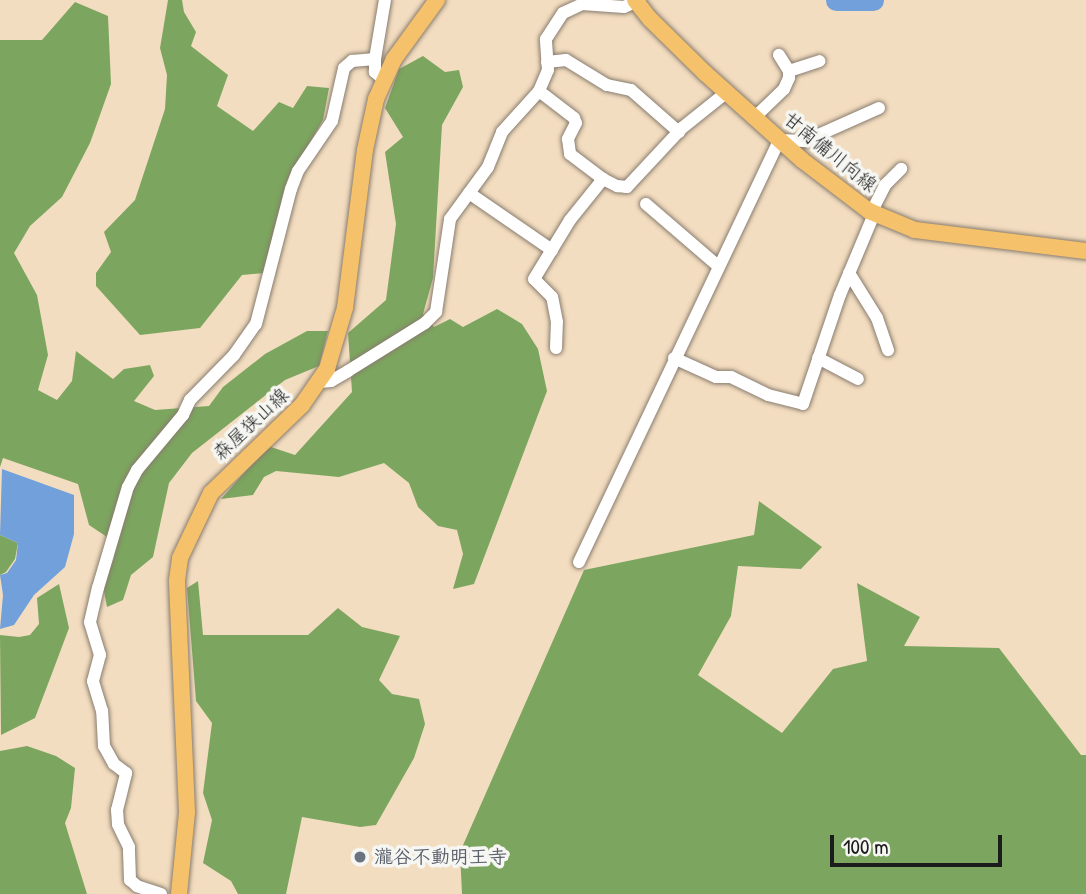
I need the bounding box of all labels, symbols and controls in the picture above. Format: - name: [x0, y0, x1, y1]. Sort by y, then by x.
- street label: 甘南備川向線: [779, 107, 881, 197]
- street label: 森屋狭山線: [208, 383, 294, 465]
- scale bar: [834, 820, 1006, 864]
- text: 100 m: [843, 832, 889, 861]
- place label: 瀧谷不動明王寺: [374, 846, 507, 868]
- marker: 瀧谷不動明王寺: [352, 849, 368, 865]

